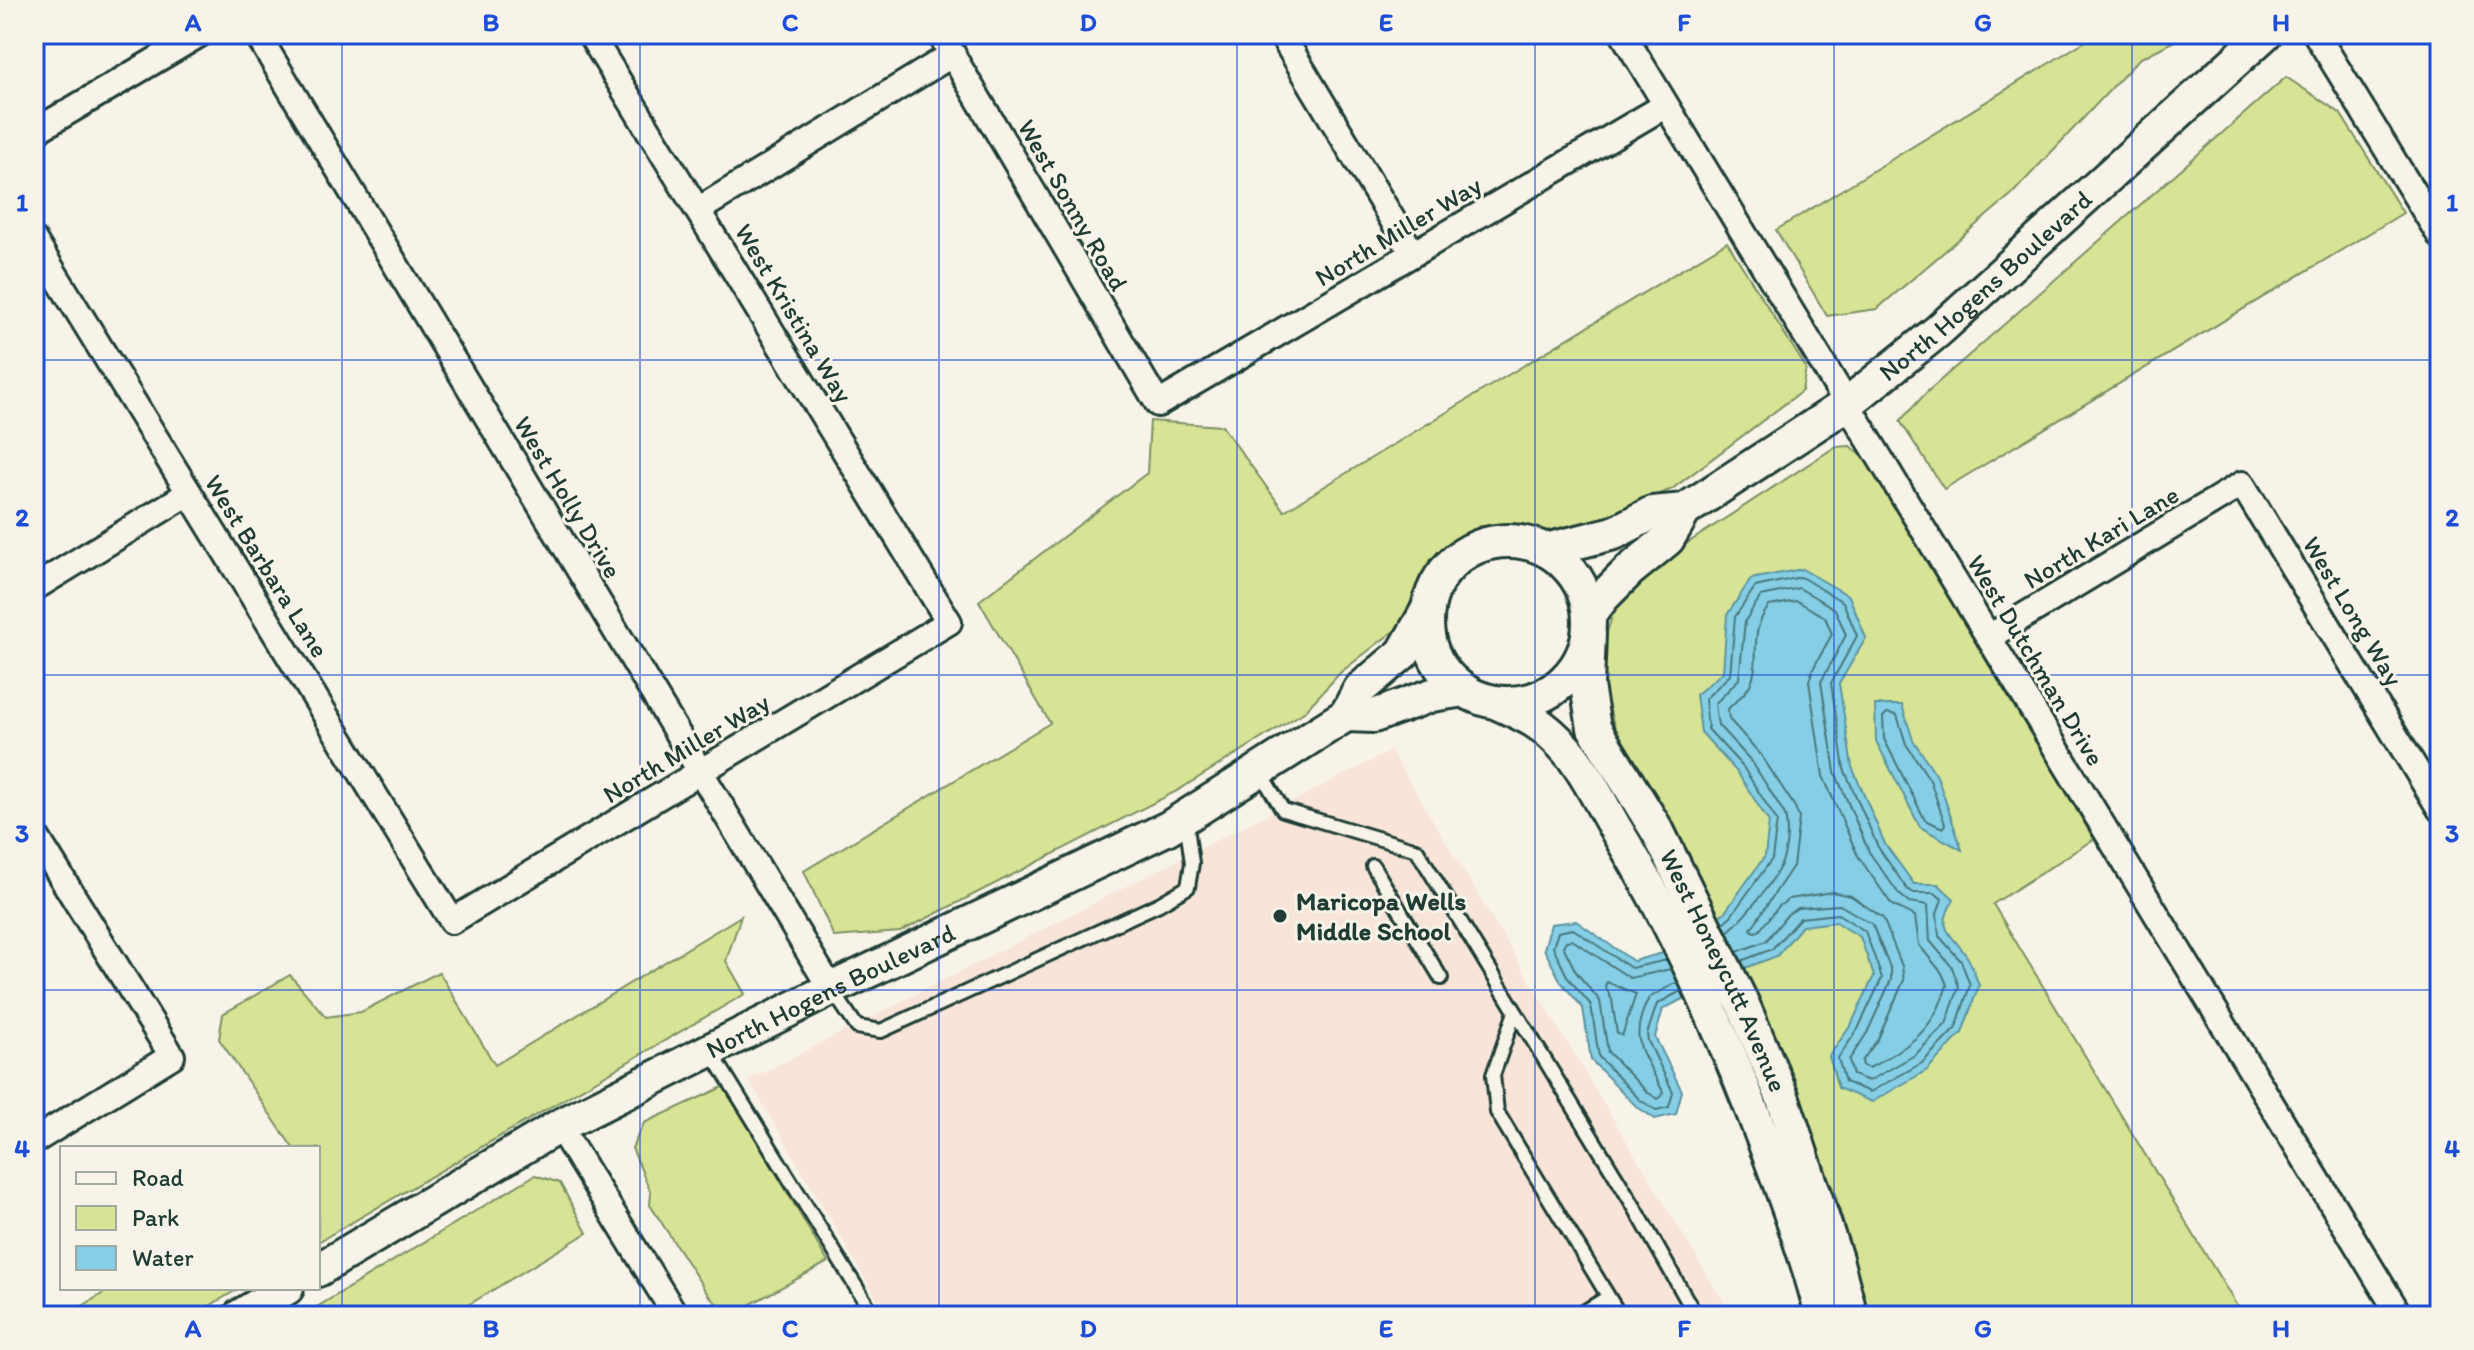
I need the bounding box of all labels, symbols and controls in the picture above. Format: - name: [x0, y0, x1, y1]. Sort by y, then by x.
- text: A: [184, 6, 202, 38]
- text: B: [483, 6, 500, 38]
- text: C: [782, 6, 799, 38]
- text: D: [1079, 6, 1097, 38]
- text: E: [1379, 6, 1393, 38]
- text: F: [1677, 6, 1691, 38]
- text: G: [1974, 6, 1992, 38]
- text: H: [2272, 6, 2290, 38]
- street label: West Sonny Road: [1011, 113, 1135, 297]
- street label: North Miller Way: [1309, 169, 1487, 293]
- street label: North Hogens Boulevard: [1872, 183, 2099, 388]
- text: 1: [16, 186, 28, 218]
- text: 1: [2446, 186, 2458, 218]
- street label: West Kristina Way: [728, 218, 860, 408]
- street label: West Holly Drive: [507, 410, 629, 584]
- street label: West Barbara Lane: [198, 469, 336, 663]
- street label: North Kari Lane: [2018, 478, 2184, 596]
- text: 2: [15, 501, 29, 533]
- text: 2: [2445, 501, 2459, 533]
- street label: West Long Way: [2296, 530, 2410, 692]
- street label: West Dutchman Drive: [1960, 549, 2112, 771]
- street label: North Miller Way: [597, 686, 775, 810]
- text: 3: [15, 817, 29, 849]
- text: 3: [2445, 817, 2459, 849]
- street label: West Honeycutt Avenue: [1653, 844, 1794, 1097]
- place label: Maricopa Wells Middle School: [1296, 885, 1466, 947]
- marker: Maricopa Wells Middle School: [1271, 907, 1289, 925]
- street label: North Hogens Boulevard: [700, 916, 961, 1065]
- text: 4: [14, 1132, 30, 1164]
- text: 4: [2444, 1132, 2460, 1164]
- legend: [60, 1146, 320, 1290]
- text: Road: [132, 1163, 184, 1192]
- text: Park: [132, 1203, 179, 1232]
- text: Water: [132, 1243, 194, 1272]
- text: A: [184, 1312, 202, 1344]
- text: B: [483, 1312, 500, 1344]
- text: C: [782, 1312, 799, 1344]
- text: D: [1079, 1312, 1097, 1344]
- text: E: [1379, 1312, 1393, 1344]
- text: F: [1677, 1312, 1691, 1344]
- text: G: [1974, 1312, 1992, 1344]
- text: H: [2272, 1312, 2290, 1344]

